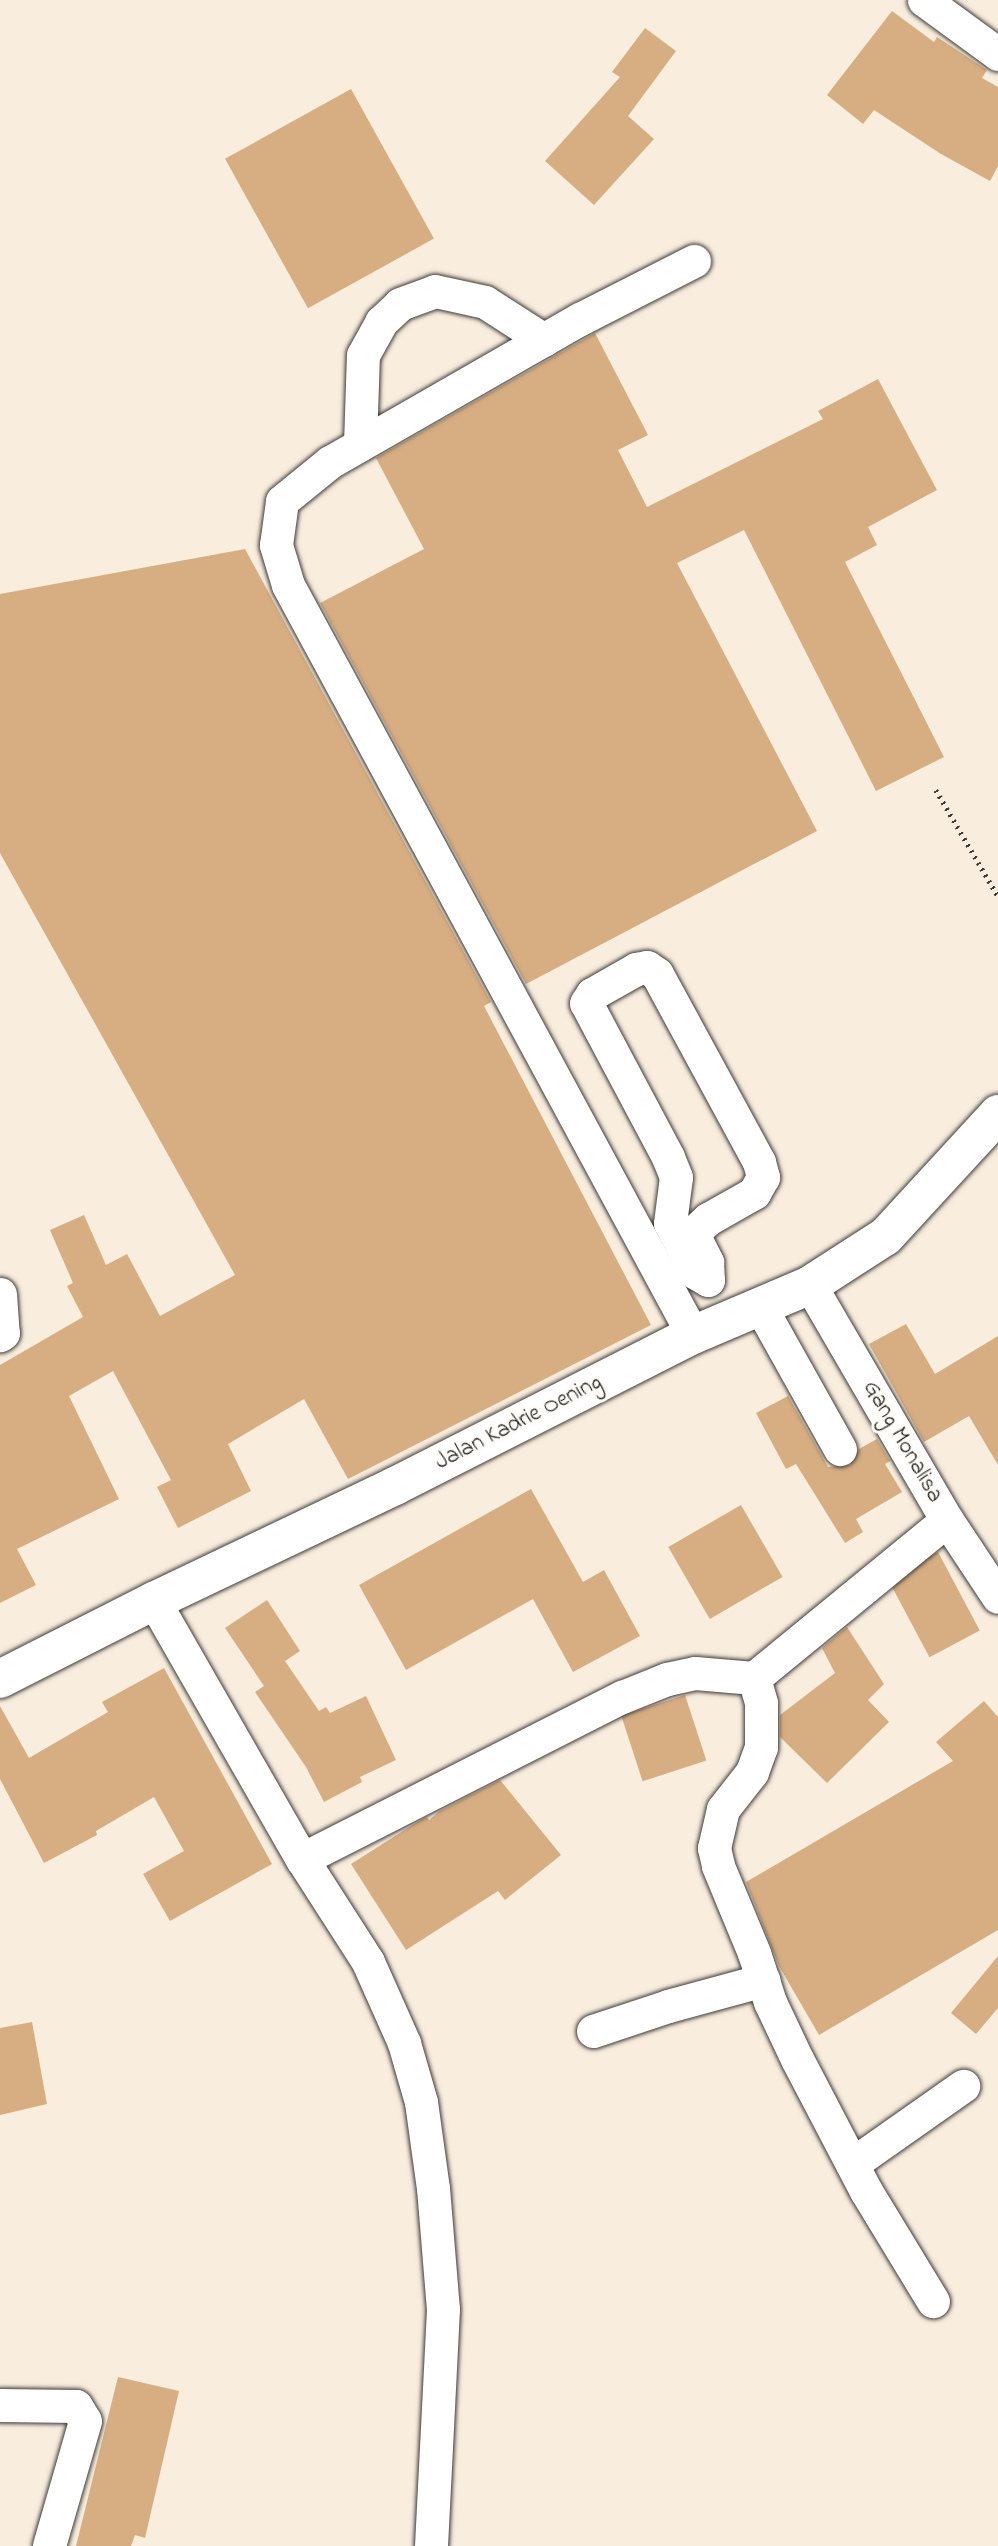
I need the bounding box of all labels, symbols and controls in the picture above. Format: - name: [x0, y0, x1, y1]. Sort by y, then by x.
- street label: Jalan Kadrie Oening: [431, 1369, 607, 1477]
- street label: Gang Monalisa: [856, 1376, 948, 1508]

